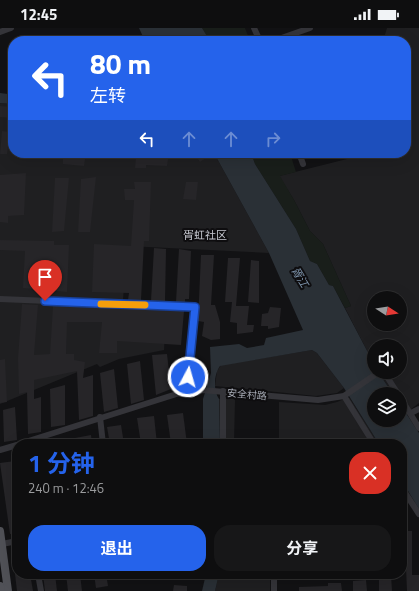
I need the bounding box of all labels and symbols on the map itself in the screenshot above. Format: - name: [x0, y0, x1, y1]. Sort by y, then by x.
- district label: 胥虹社区: [183, 227, 227, 243]
- pin: [28, 260, 62, 301]
- water label: 胥江: [287, 263, 313, 291]
- north arrow: [367, 291, 407, 331]
- position arrow: [167, 356, 209, 398]
- street label: 安全村路: [226, 385, 268, 404]

